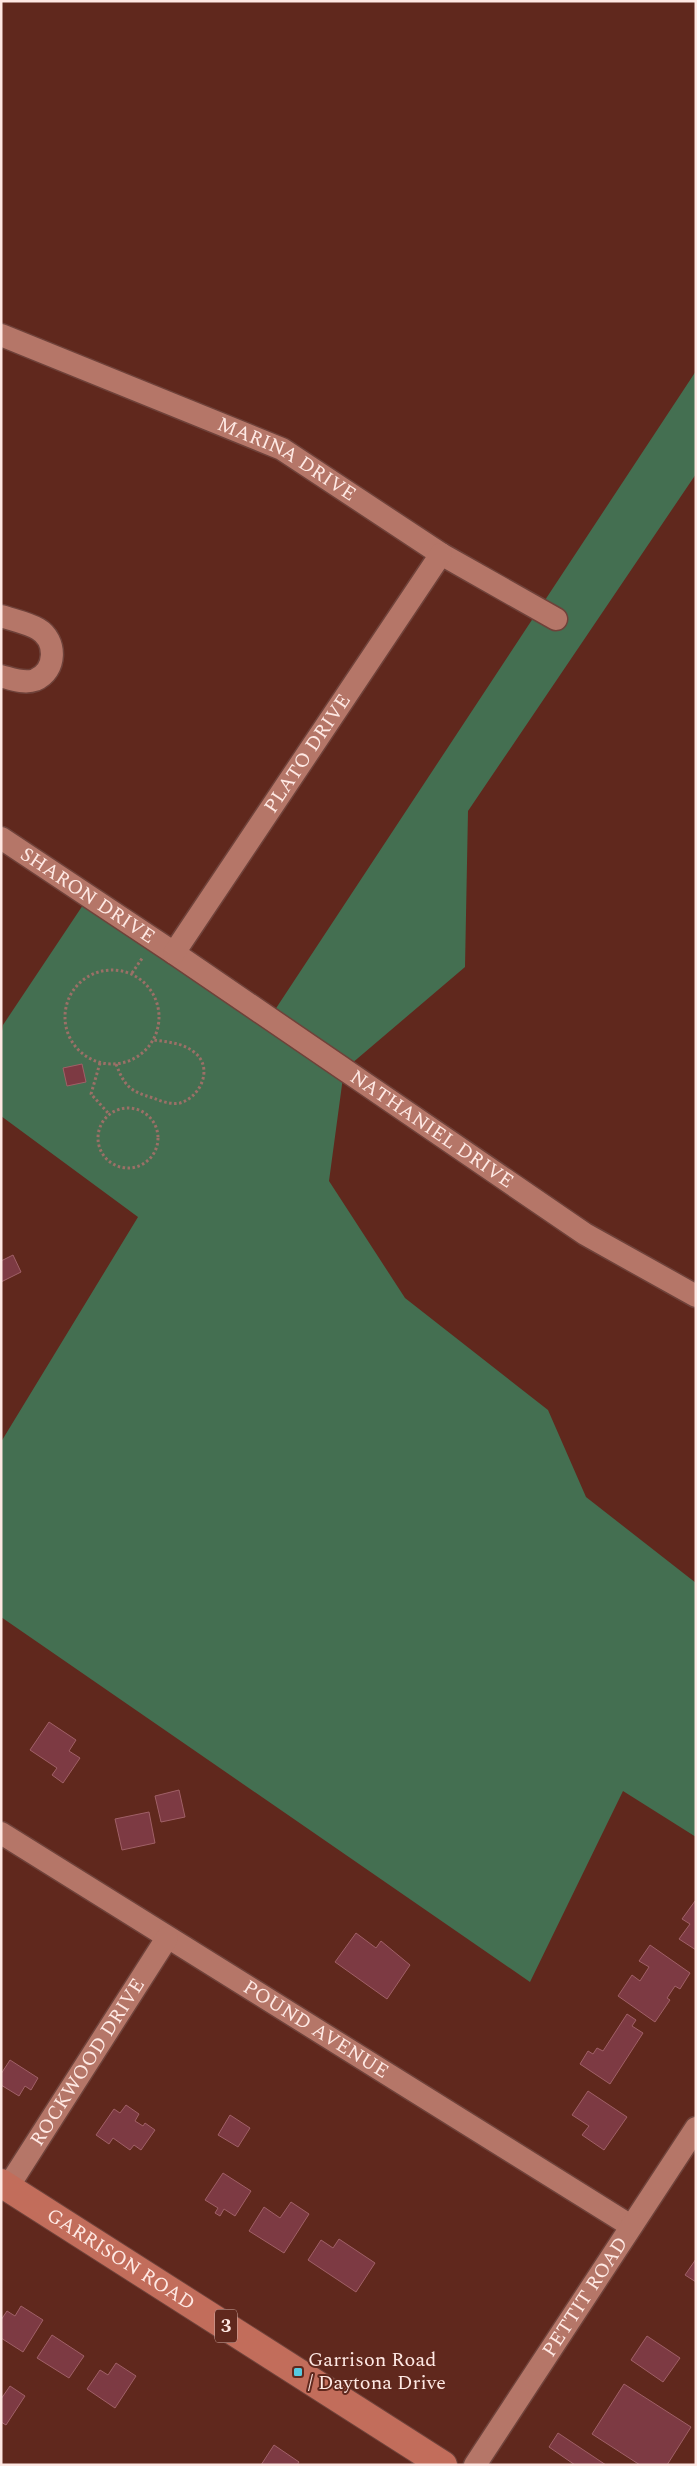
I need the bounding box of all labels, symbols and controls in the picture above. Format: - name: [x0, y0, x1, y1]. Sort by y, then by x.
- street label: MARINA DRIVE: [213, 409, 362, 509]
- street label: PLATO DRIVE: [257, 688, 358, 819]
- street label: SHARON DRIVE: [14, 840, 161, 951]
- street label: NATHANIEL DRIVE: [344, 1062, 520, 1196]
- street label: ROCKWOOD DRIVE: [23, 1972, 153, 2152]
- street label: POUND AVENUE: [237, 1972, 395, 2086]
- street label: GARRISON ROAD: [40, 2201, 201, 2318]
- street label: PETTIT ROAD: [535, 2231, 636, 2363]
- road number: 3: [215, 2310, 237, 2342]
- place label: Garrison Road / Daytona Drive: [308, 2345, 446, 2398]
- marker: Garrison Road / Daytona Drive: [292, 2366, 304, 2378]

